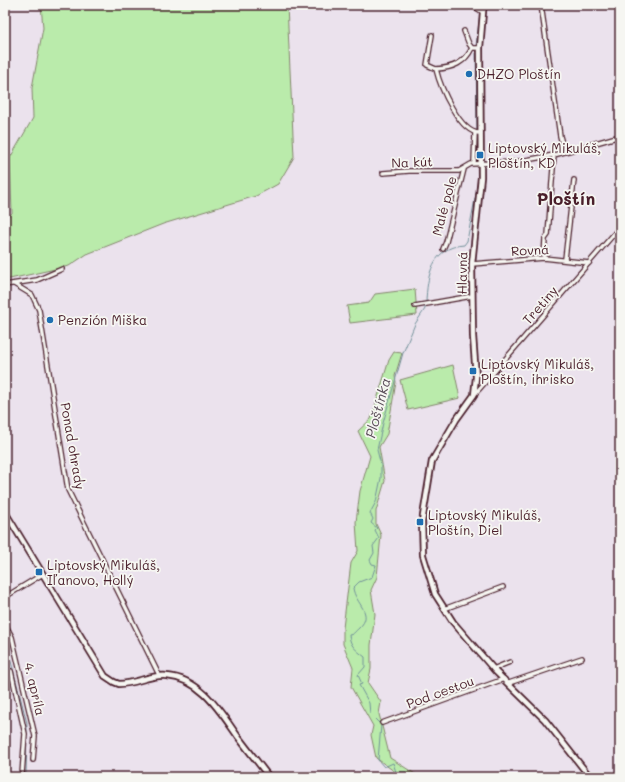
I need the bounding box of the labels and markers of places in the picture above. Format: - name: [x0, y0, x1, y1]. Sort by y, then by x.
- place label: DHZO Ploštín: [477, 65, 561, 82]
- marker: DHZO Ploštín: [464, 69, 474, 79]
- place label: Liptovský Mikuláš, Ploštín, KD: [488, 139, 601, 171]
- marker: Liptovský Mikuláš, Ploštín, KD: [475, 150, 485, 160]
- place label: Penzión Miška: [58, 311, 147, 328]
- marker: Penzión Miška: [45, 315, 55, 325]
- place label: Liptovský Mikuláš, Ploštín, ihrisko: [481, 355, 594, 387]
- marker: Liptovský Mikuláš, Ploštín, ihrisko: [468, 366, 478, 376]
- place label: Liptovský Mikuláš, Ploštín, Diel: [428, 506, 541, 538]
- marker: Liptovský Mikuláš, Ploštín, Diel: [415, 517, 425, 527]
- place label: Liptovský Mikuláš, Iľanovo, Hollý: [47, 556, 160, 588]
- marker: Liptovský Mikuláš, Iľanovo, Hollý: [34, 567, 44, 577]

